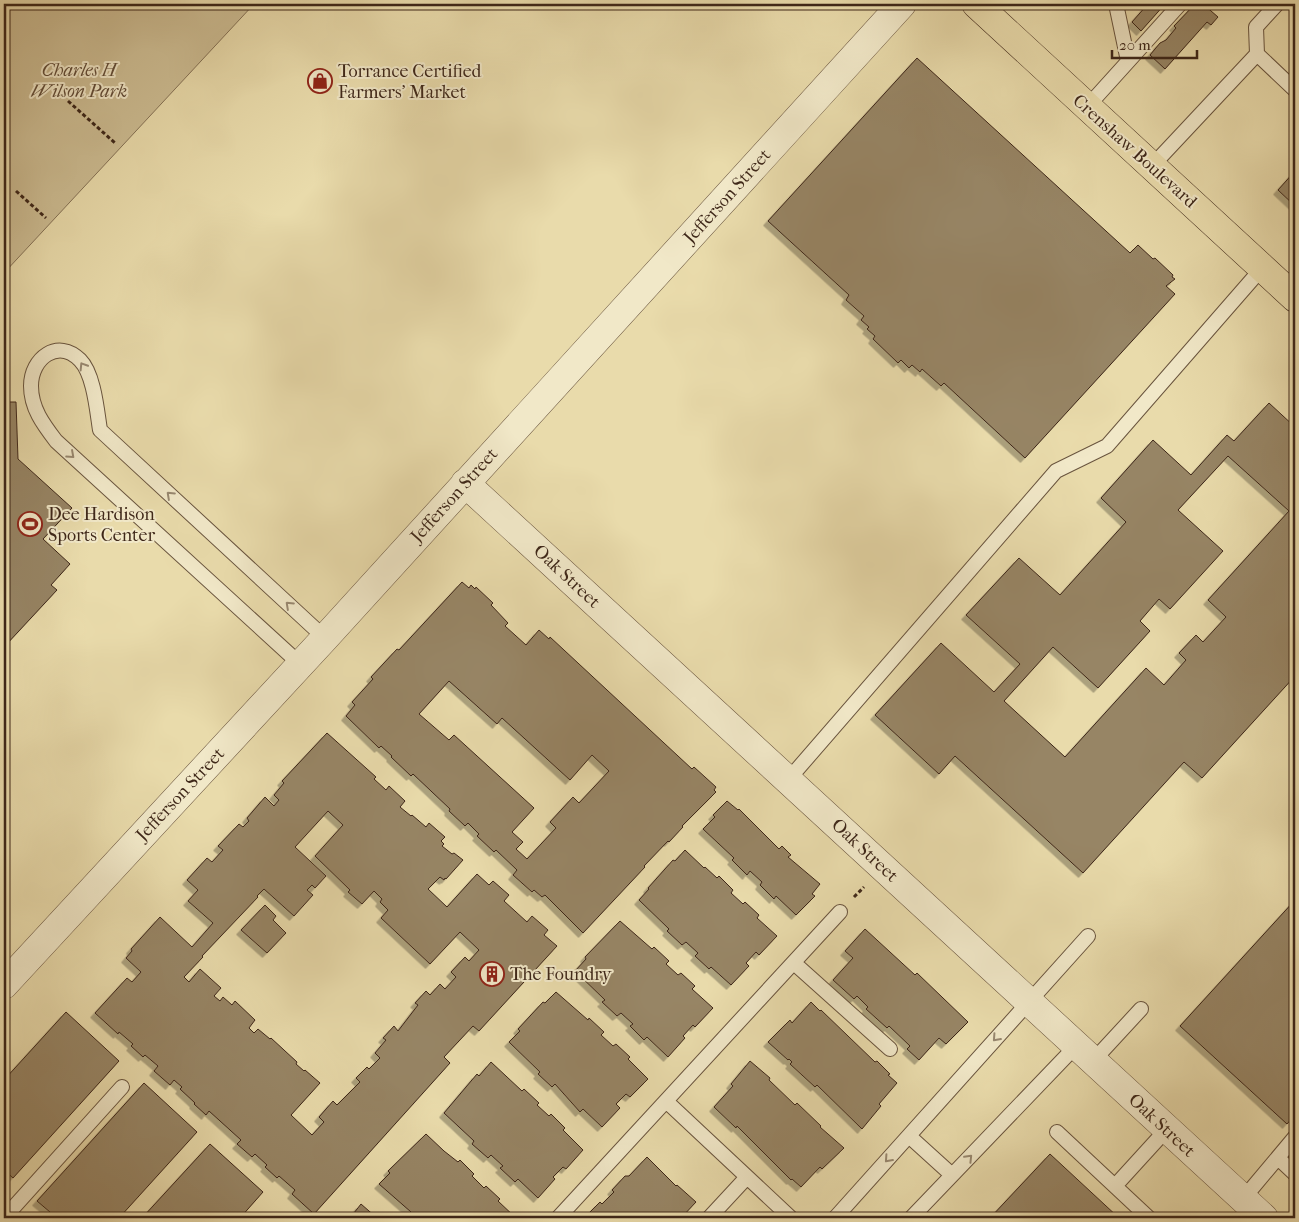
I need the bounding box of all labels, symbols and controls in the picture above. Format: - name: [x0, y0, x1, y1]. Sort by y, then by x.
- scale bar: [1112, 28, 1196, 60]
- text: 20 m: [1119, 36, 1151, 54]
- park label: Charles H Wilson Park: [31, 60, 127, 102]
- place label: Torrance Certified Farmers' Market: [338, 61, 482, 103]
- shop icon: Torrance Certified Farmers' Market: [307, 68, 333, 94]
- street label: Crenshaw Boulevard: [1068, 90, 1201, 213]
- street label: Jefferson Street: [678, 144, 776, 249]
- one-way arrow: [80, 362, 89, 372]
- street label: Jefferson Street: [405, 443, 503, 548]
- one-way arrow: [66, 449, 75, 458]
- one-way arrow: [167, 491, 176, 500]
- place label: Dee Hardison Sports Center: [48, 504, 155, 546]
- sports icon: Dee Hardison Sports Center: [17, 511, 43, 537]
- street label: Oak Street: [529, 540, 605, 613]
- one-way arrow: [286, 602, 295, 611]
- street label: Jefferson Street: [130, 743, 229, 847]
- street label: Oak Street: [827, 814, 903, 887]
- building icon: The Foundry: [479, 961, 505, 987]
- place label: The Foundry: [510, 964, 613, 985]
- one-way arrow: [993, 1033, 1002, 1042]
- street label: Oak Street: [1124, 1089, 1200, 1162]
- one-way arrow: [885, 1154, 894, 1163]
- one-way arrow: [963, 1154, 972, 1163]

